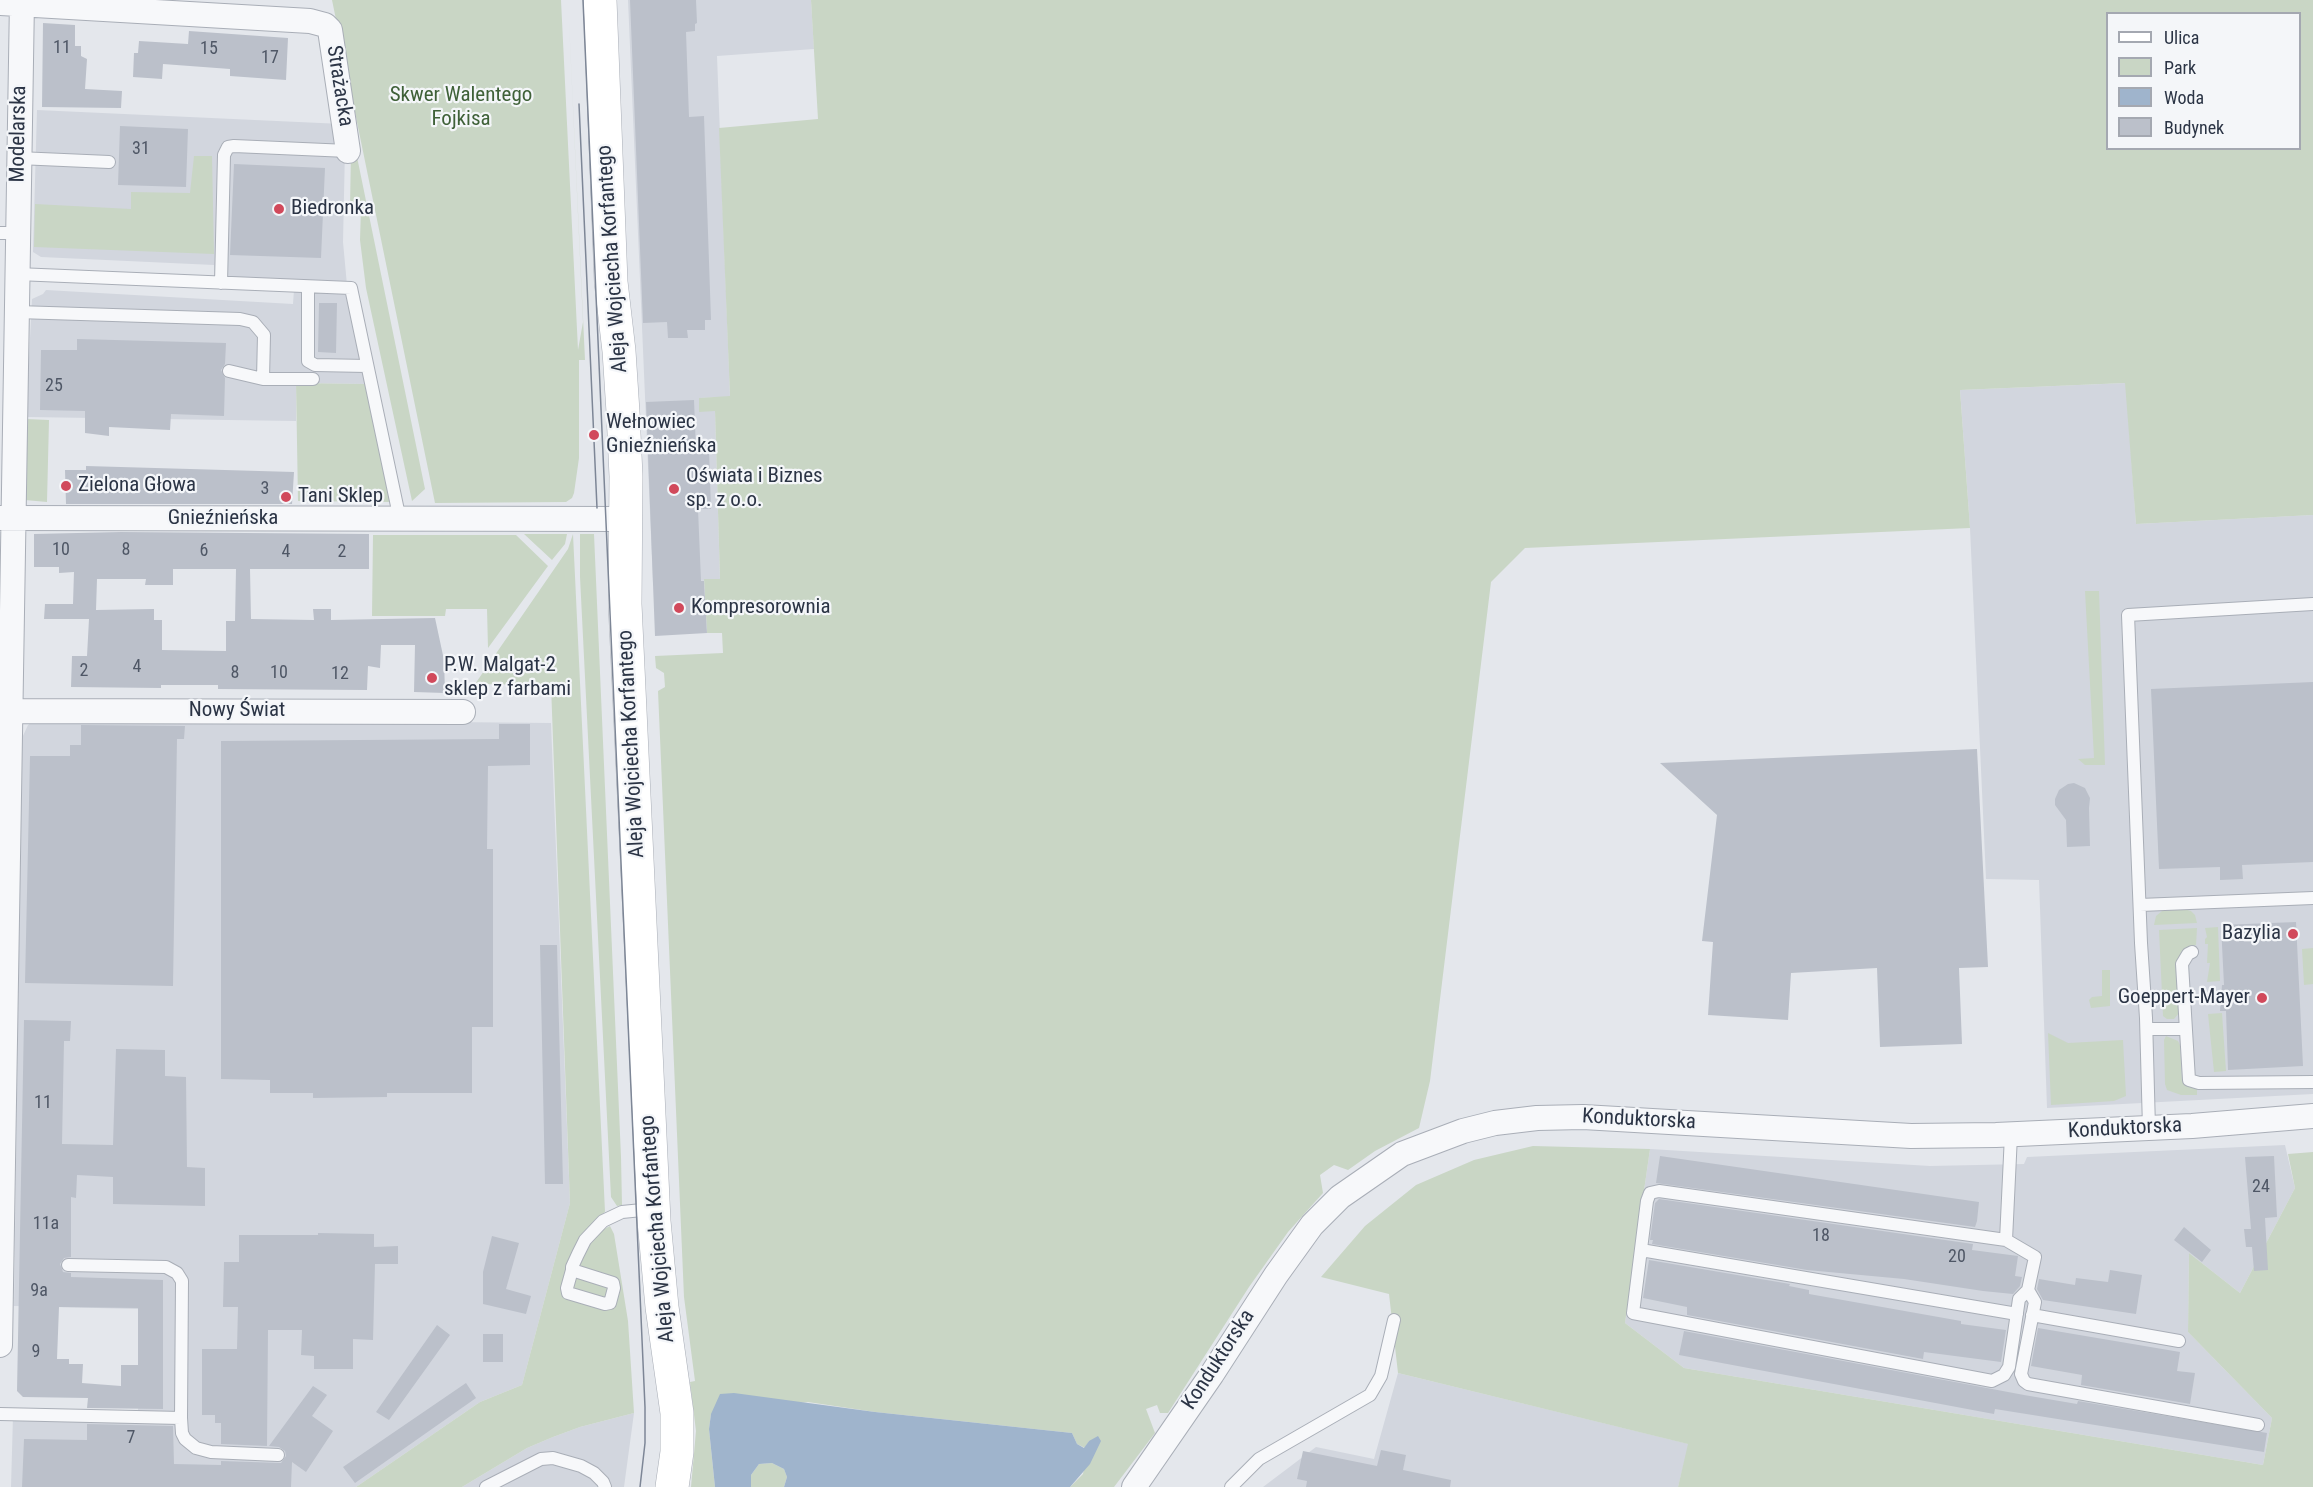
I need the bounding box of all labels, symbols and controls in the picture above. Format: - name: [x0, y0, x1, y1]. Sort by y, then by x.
- legend: [2106, 12, 2301, 150]
- text: Ulica: [2164, 27, 2199, 48]
- house number: 11: [53, 37, 71, 59]
- house number: 15: [200, 38, 218, 60]
- street label: Strażacka: [320, 44, 358, 128]
- house number: 17: [261, 47, 279, 69]
- text: Park: [2164, 57, 2196, 78]
- park label: Skwer Walentego Fojkisa: [390, 83, 532, 133]
- street label: Modelarska: [6, 85, 32, 183]
- text: Woda: [2164, 87, 2204, 108]
- text: Budynek: [2164, 117, 2224, 138]
- house number: 31: [132, 138, 150, 160]
- street label: Aleja Wojciecha Korfantego: [592, 144, 634, 374]
- place label: Biedronka: [291, 196, 374, 222]
- marker: Biedronka: [272, 202, 286, 216]
- house number: 25: [45, 375, 63, 397]
- place label: Wełnowiec Gnieźnieńska: [606, 410, 717, 460]
- marker: Wełnowiec Gnieźnieńska: [587, 428, 601, 442]
- place label: Oświata i Biznes sp. z o.o.: [686, 464, 823, 514]
- place label: Zielona Głowa: [78, 473, 196, 499]
- house number: 3: [261, 478, 269, 500]
- marker: Zielona Głowa: [59, 479, 73, 493]
- marker: Oświata i Biznes sp. z o.o.: [667, 482, 681, 496]
- place label: Tani Sklep: [298, 484, 383, 510]
- marker: Tani Sklep: [279, 490, 293, 504]
- street label: Gnieźnieńska: [168, 506, 278, 532]
- house number: 10: [52, 539, 70, 561]
- house number: 8: [122, 539, 130, 561]
- house number: 6: [200, 540, 208, 562]
- house number: 4: [282, 541, 290, 563]
- house number: 2: [338, 541, 346, 563]
- place label: Kompresorownia: [691, 595, 830, 621]
- marker: Kompresorownia: [672, 601, 686, 615]
- street label: Aleja Wojciecha Korfantego: [613, 629, 651, 859]
- place label: P.W. Malgat-2 sklep z farbami: [444, 653, 571, 703]
- house number: 4: [133, 656, 141, 678]
- house number: 2: [80, 660, 88, 682]
- house number: 8: [231, 662, 239, 684]
- house number: 10: [270, 662, 288, 684]
- house number: 12: [331, 663, 349, 685]
- marker: P.W. Malgat-2 sklep z farbami: [425, 671, 439, 685]
- street label: Nowy Świat: [189, 698, 285, 724]
- place label: Bazylia: [2222, 921, 2281, 947]
- marker: Bazylia: [2286, 927, 2300, 941]
- place label: Goeppert-Mayer: [2118, 985, 2250, 1011]
- marker: Goeppert-Mayer: [2255, 991, 2269, 1005]
- house number: 11: [34, 1092, 52, 1114]
- street label: Konduktorska: [1581, 1104, 1697, 1136]
- street label: Konduktorska: [2067, 1113, 2183, 1145]
- street label: Aleja Wojciecha Korfantego: [635, 1114, 681, 1344]
- house number: 24: [2252, 1176, 2270, 1198]
- house number: 11a: [33, 1213, 59, 1235]
- house number: 18: [1812, 1225, 1830, 1247]
- house number: 20: [1948, 1246, 1966, 1268]
- house number: 9a: [30, 1280, 48, 1302]
- street label: Konduktorska: [1177, 1305, 1261, 1415]
- house number: 9: [32, 1341, 40, 1363]
- house number: 7: [127, 1427, 135, 1449]

